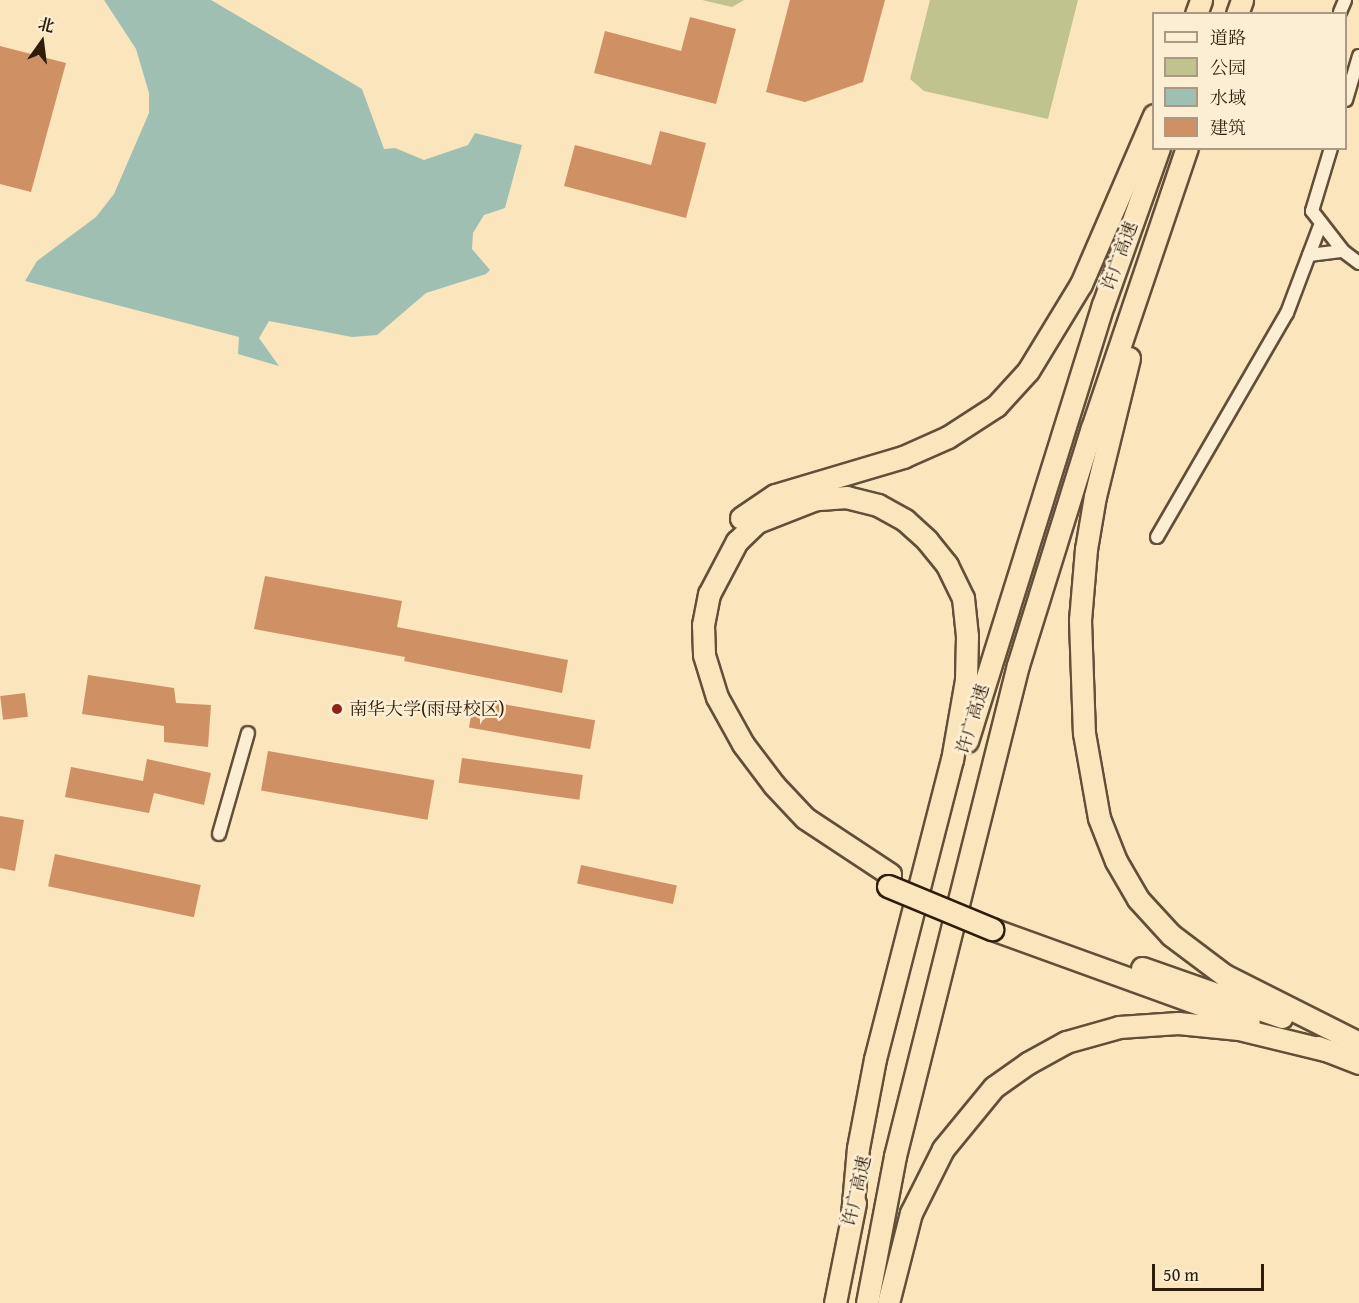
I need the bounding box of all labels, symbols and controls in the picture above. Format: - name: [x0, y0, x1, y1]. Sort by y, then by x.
- text: 北: [36, 11, 57, 38]
- north arrow: [12, 12, 72, 72]
- legend: [1152, 12, 1347, 150]
- text: 道路: [1210, 24, 1246, 51]
- text: 公园: [1210, 54, 1246, 81]
- text: 水域: [1210, 84, 1246, 111]
- text: 建筑: [1210, 114, 1246, 141]
- street label: 许广高速: [1098, 218, 1142, 294]
- street label: 许广高速: [952, 681, 994, 757]
- place label: 南华大学(雨母校区): [349, 698, 505, 720]
- marker: 南华大学(雨母校区): [330, 702, 344, 716]
- street label: 许广高速: [838, 1153, 876, 1229]
- scale bar: [1155, 1252, 1268, 1290]
- text: 50 m: [1163, 1261, 1199, 1288]

